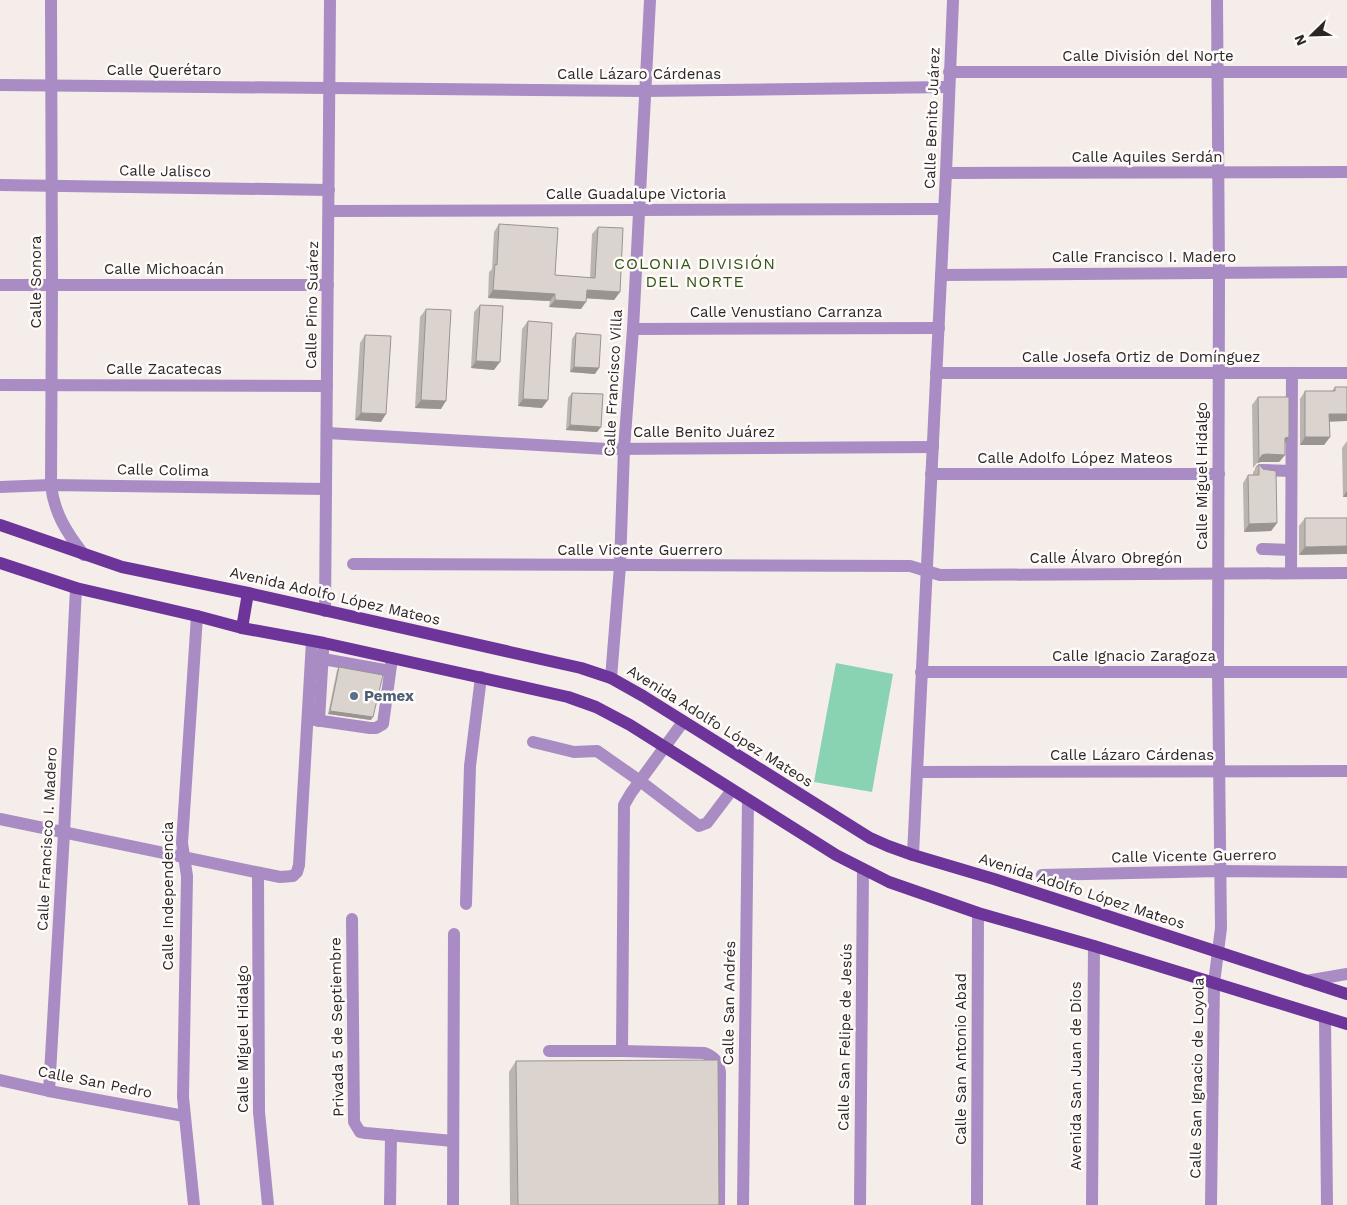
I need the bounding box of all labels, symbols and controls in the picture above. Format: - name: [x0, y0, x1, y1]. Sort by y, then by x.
- north arrow: [1287, 10, 1337, 60]
- text: N: [1291, 32, 1309, 48]
- street label: Calle Benito Juárez: [921, 47, 943, 189]
- street label: Calle División del Norte: [1062, 47, 1234, 65]
- street label: Calle Querétaro: [107, 61, 221, 79]
- street label: Calle Lázaro Cárdenas: [557, 65, 721, 83]
- street label: Calle Aquiles Serdán: [1071, 148, 1223, 166]
- street label: Calle Jalisco: [119, 161, 211, 181]
- street label: Calle Guadalupe Victoria: [546, 185, 727, 203]
- street label: Calle Sonora: [27, 235, 45, 329]
- street label: Calle Pino Suárez: [302, 241, 322, 369]
- street label: Calle Francisco I. Madero: [1052, 248, 1236, 266]
- district label: COLONIA DIVISIÓN DEL NORTE: [614, 254, 776, 291]
- street label: Calle Michoacán: [104, 260, 224, 278]
- street label: Calle Venustiano Carranza: [690, 303, 883, 321]
- street label: Calle Francisco Villa: [600, 308, 626, 457]
- street label: Calle Josefa Ortiz de Domínguez: [1022, 348, 1260, 366]
- street label: Calle Zacatecas: [106, 360, 222, 378]
- street label: Calle Miguel Hidalgo: [1193, 402, 1211, 550]
- street label: Calle Benito Juárez: [633, 423, 775, 441]
- street label: Calle Adolfo López Mateos: [977, 449, 1173, 467]
- street label: Calle Colima: [117, 460, 210, 480]
- street label: Calle Vicente Guerrero: [557, 541, 723, 559]
- street label: Calle Álvaro Obregón: [1030, 549, 1182, 567]
- street label: Avenida Adolfo López Mateos: [228, 563, 442, 629]
- street label: Calle Ignacio Zaragoza: [1052, 647, 1216, 665]
- street label: Avenida Adolfo López Mateos: [624, 661, 816, 791]
- place label: Pemex: [364, 687, 414, 705]
- marker: Pemex: [348, 690, 360, 702]
- street label: Calle Francisco I. Madero: [33, 746, 61, 932]
- street label: Calle Lázaro Cárdenas: [1050, 746, 1214, 764]
- street label: Calle Independencia: [159, 821, 177, 971]
- street label: Calle Vicente Guerrero: [1111, 846, 1277, 866]
- street label: Avenida Adolfo López Mateos: [977, 849, 1187, 933]
- street label: Privada 5 de Septiembre: [326, 937, 348, 1117]
- street label: Calle San Andrés: [719, 941, 739, 1065]
- street label: Calle San Felipe de Jesús: [834, 943, 856, 1131]
- street label: Calle Miguel Hidalgo: [234, 965, 252, 1113]
- street label: Calle San Antonio Abad: [952, 973, 970, 1145]
- street label: Calle San Ignacio de Loyola: [1186, 977, 1208, 1179]
- street label: Avenida San Juan de Dios: [1067, 981, 1085, 1171]
- street label: Calle San Pedro: [36, 1062, 154, 1102]

